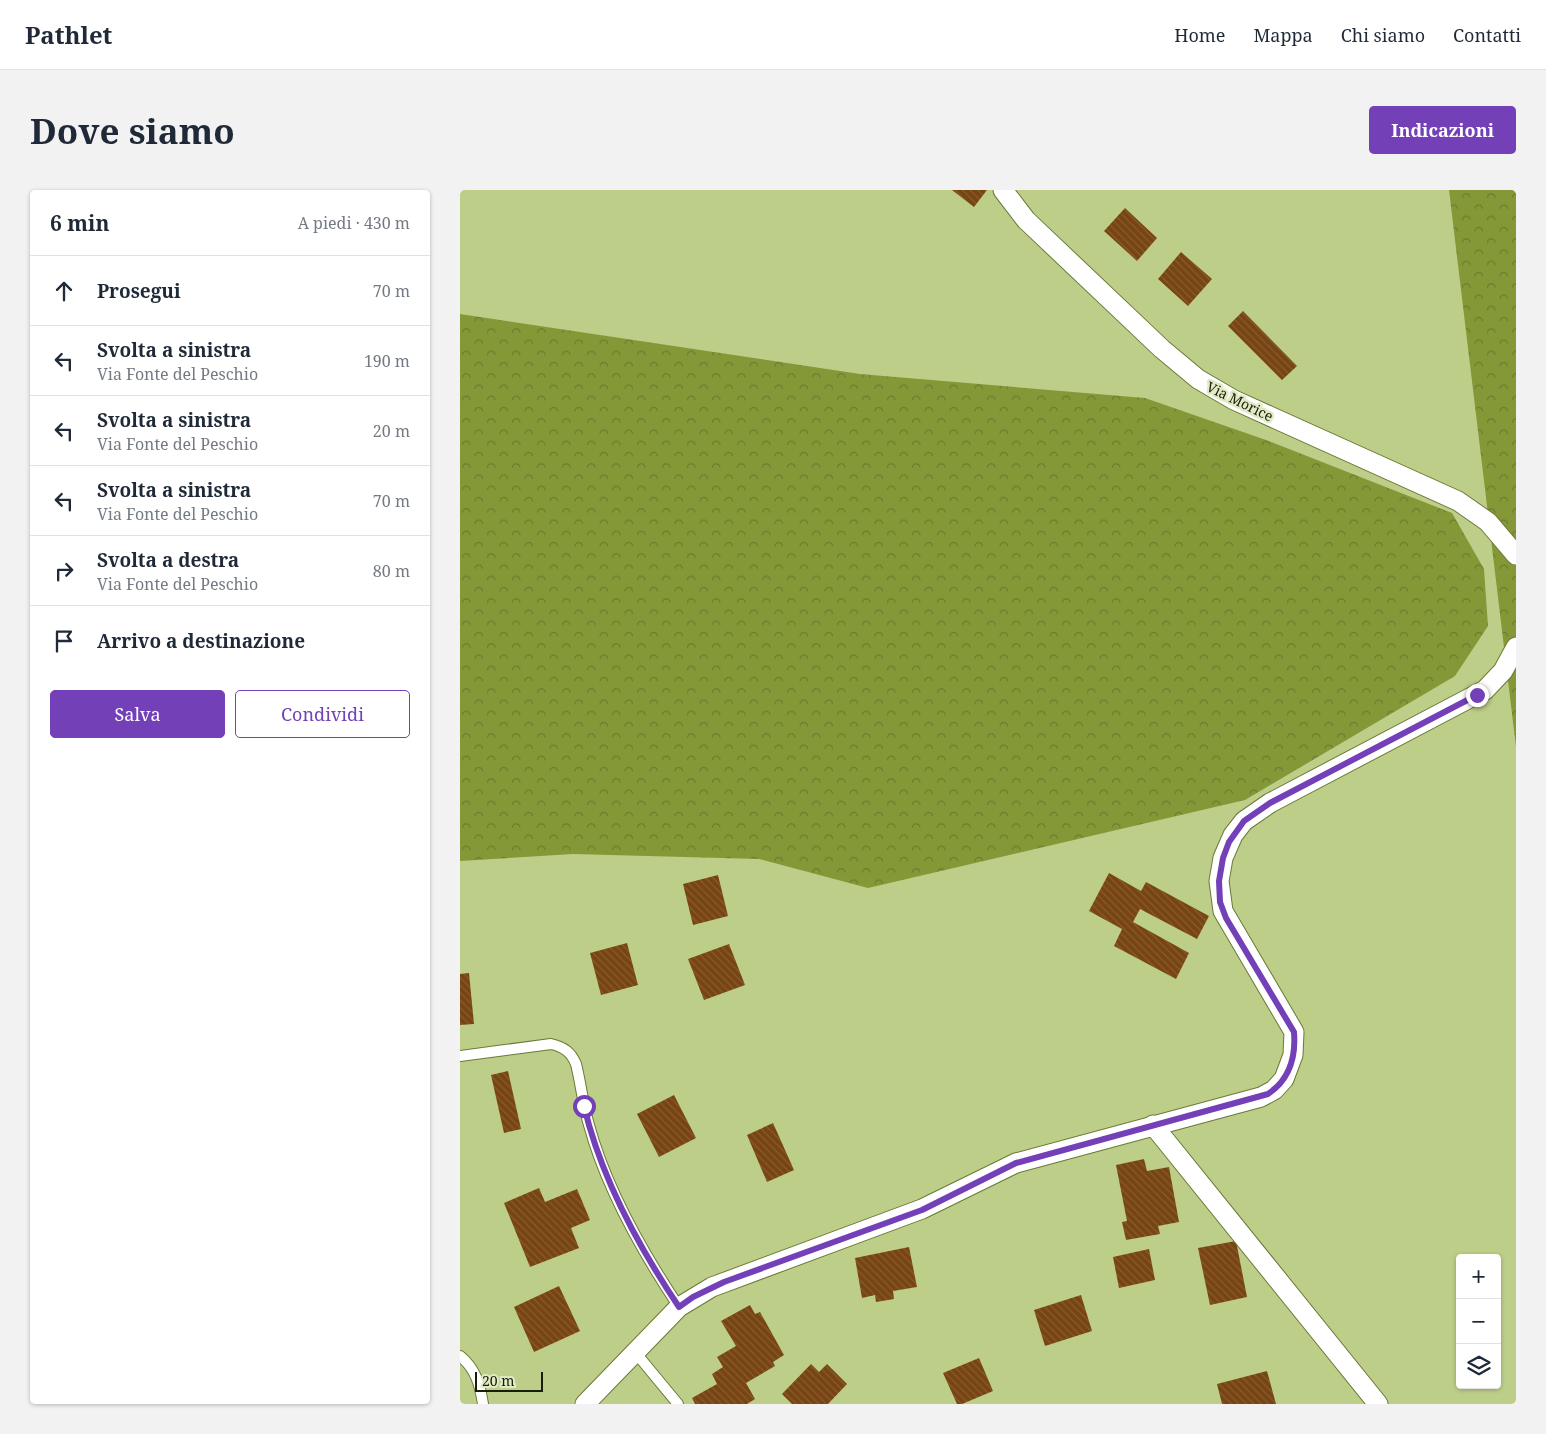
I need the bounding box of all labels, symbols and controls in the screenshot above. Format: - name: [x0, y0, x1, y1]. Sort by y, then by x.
- text: Pathlet: [25, 18, 112, 51]
- text: Home: [1174, 23, 1225, 47]
- text: Mappa: [1253, 23, 1313, 47]
- text: Chi siamo: [1341, 23, 1425, 47]
- text: Contatti: [1453, 23, 1521, 47]
- button: Indicazioni: [1369, 106, 1516, 154]
- text: Dove siamo: [30, 107, 235, 154]
- text: 6 min: [50, 209, 109, 237]
- text: A piedi · 430 m: [298, 212, 410, 234]
- icon: ahead: [50, 277, 78, 305]
- text: Prosegui: [97, 278, 181, 304]
- text: 70 m: [373, 280, 410, 302]
- text: Svolta a sinistra: [97, 337, 251, 363]
- icon: left: [50, 347, 78, 375]
- text: 190 m: [364, 350, 410, 372]
- text: Via Fonte del Peschio: [97, 363, 258, 385]
- street label: Via Morice: [1203, 377, 1277, 425]
- text: Svolta a sinistra: [97, 407, 251, 433]
- icon: left: [50, 417, 78, 445]
- text: 20 m: [373, 420, 410, 442]
- text: Via Fonte del Peschio: [97, 433, 258, 455]
- text: Svolta a sinistra: [97, 477, 251, 503]
- icon: left: [50, 487, 78, 515]
- text: 70 m: [373, 490, 410, 512]
- text: Via Fonte del Peschio: [97, 503, 258, 525]
- text: Svolta a destra: [97, 547, 239, 573]
- icon: right: [50, 557, 78, 585]
- text: 80 m: [373, 560, 410, 582]
- text: Via Fonte del Peschio: [97, 573, 258, 595]
- icon: arrive: [50, 627, 78, 655]
- text: Arrivo a destinazione: [97, 628, 305, 654]
- route end: [1466, 684, 1489, 707]
- button: Salva: [50, 690, 225, 738]
- button: Condividi: [235, 690, 410, 738]
- route start: [573, 1095, 596, 1118]
- map controls: [1456, 1254, 1501, 1389]
- button: +: [1456, 1254, 1501, 1299]
- button: −: [1456, 1299, 1501, 1344]
- button: layers: [1456, 1344, 1501, 1389]
- scale bar: [475, 1369, 542, 1392]
- text: 20 m: [482, 1371, 515, 1390]

